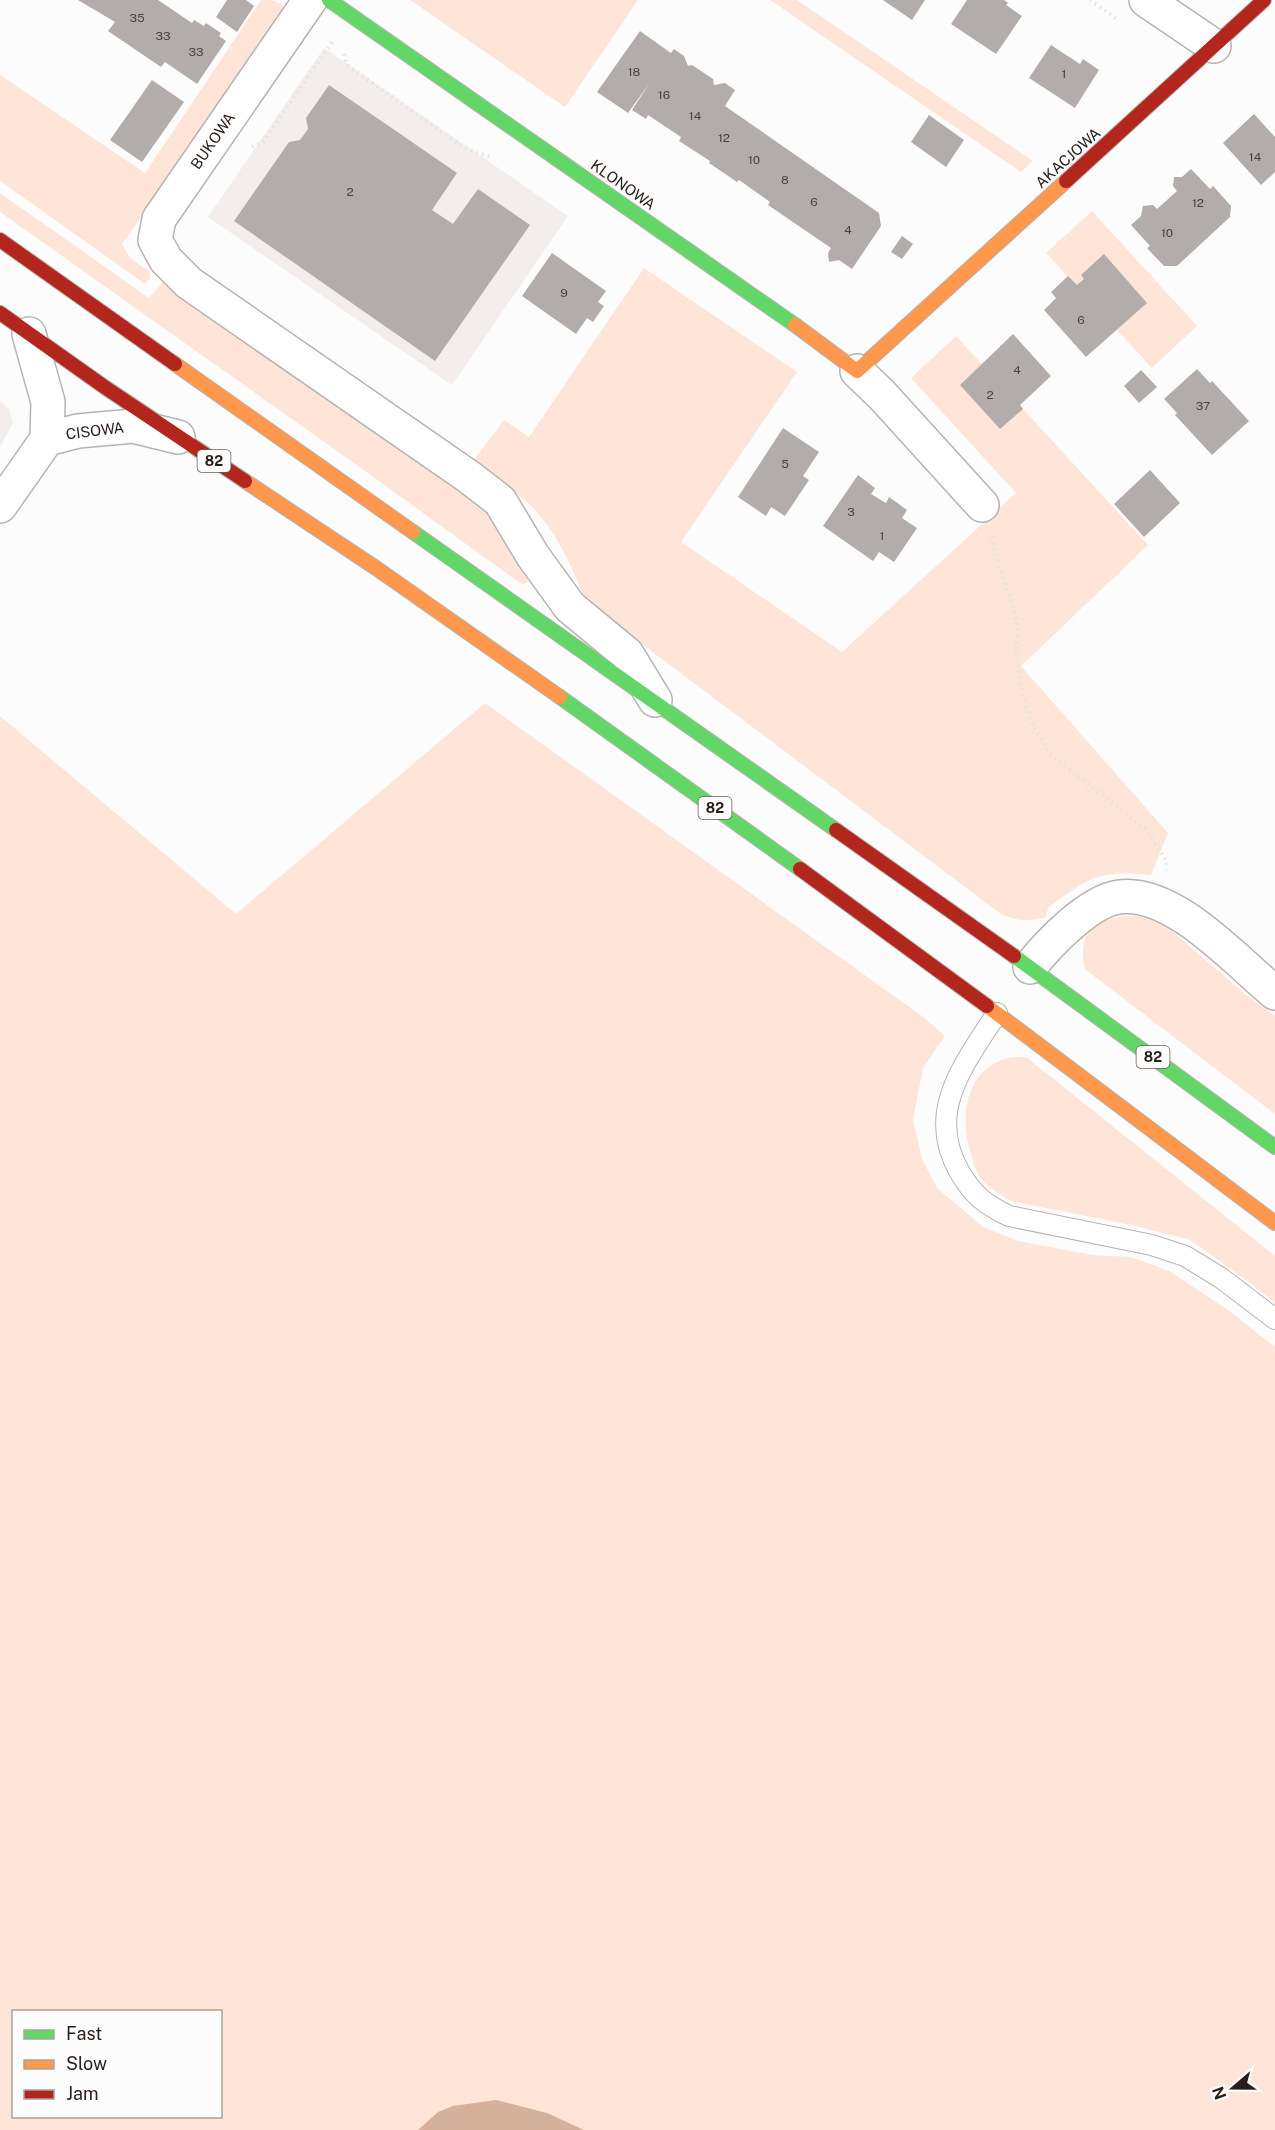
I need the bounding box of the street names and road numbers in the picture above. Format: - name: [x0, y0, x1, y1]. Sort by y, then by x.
- street label: BUKOWA: [187, 109, 238, 172]
- street label: AKACJOWA: [1032, 124, 1104, 191]
- street label: KLONOWA: [588, 156, 659, 213]
- street label: CISOWA: [65, 418, 125, 443]
- road number: 82: [198, 450, 230, 472]
- road number: 82: [698, 797, 732, 819]
- road number: 82: [1136, 1046, 1170, 1068]

